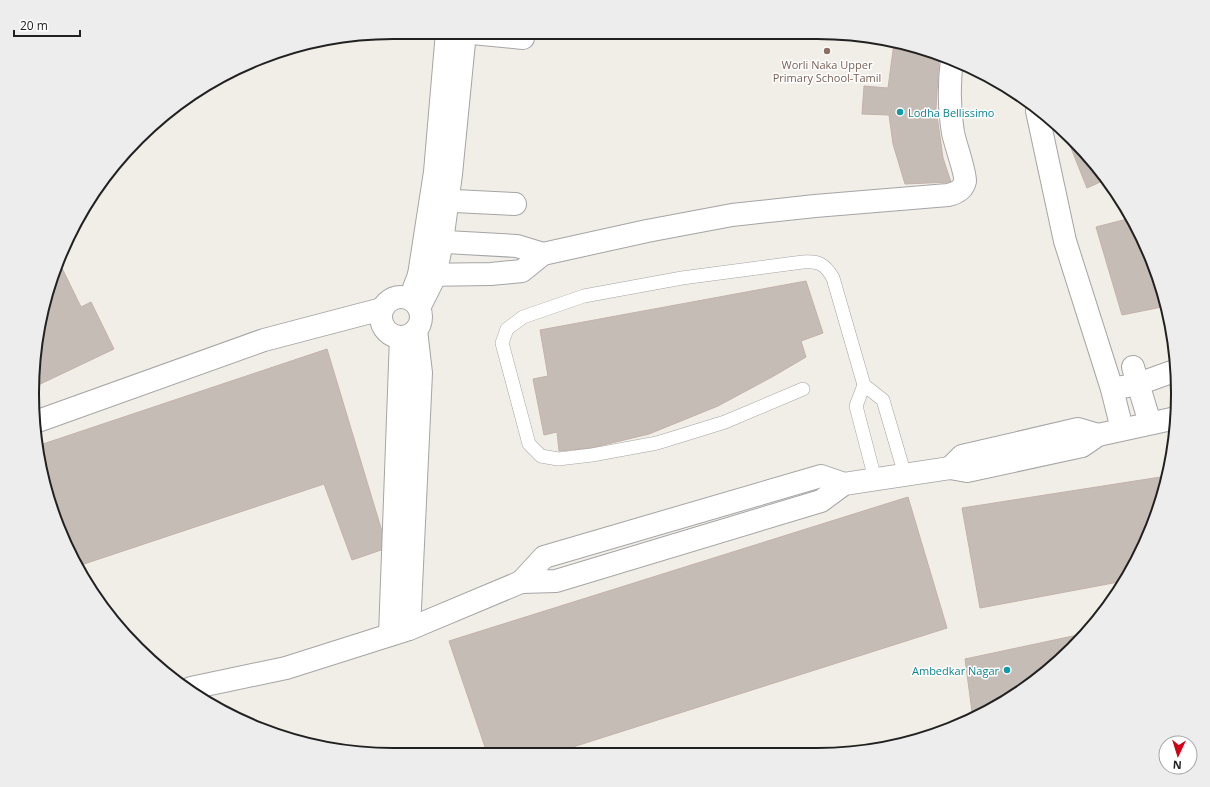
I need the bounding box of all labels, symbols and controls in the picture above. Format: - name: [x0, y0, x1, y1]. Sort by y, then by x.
- scale bar: [14, 12, 80, 38]
- text: 20 m: [20, 17, 48, 34]
- marker: Worli Naka Upper Primary School-Tamil: [822, 46, 832, 56]
- place label: Worli Naka Upper Primary School-Tamil: [773, 57, 881, 85]
- place label: Lodha Bellissimo: [908, 105, 995, 120]
- marker: Lodha Bellissimo: [895, 107, 905, 117]
- place label: Ambedkar Nagar: [912, 663, 1000, 678]
- marker: Ambedkar Nagar: [1002, 665, 1012, 675]
- north arrow: [1158, 735, 1198, 775]
- text: N: [1172, 758, 1182, 773]

